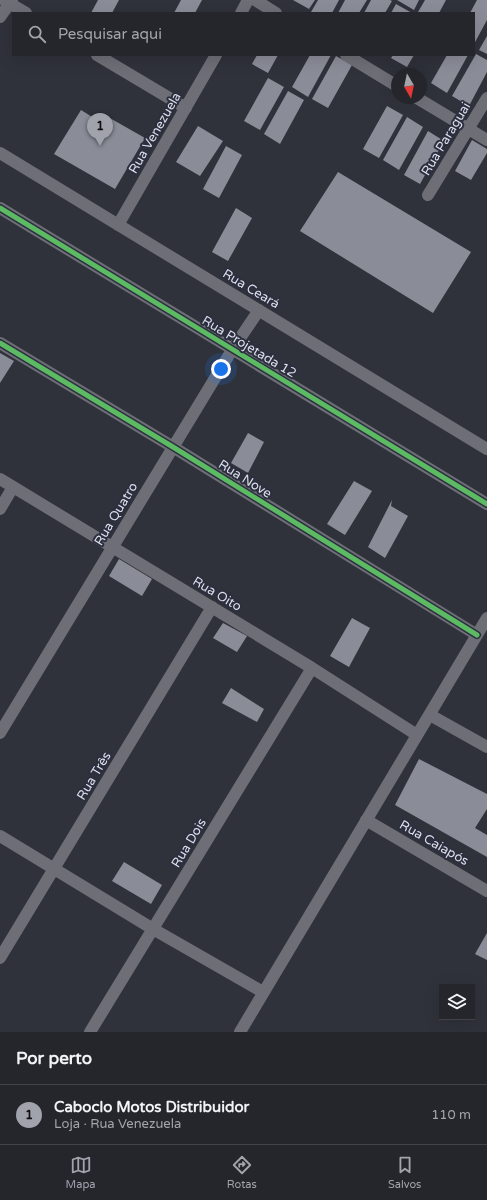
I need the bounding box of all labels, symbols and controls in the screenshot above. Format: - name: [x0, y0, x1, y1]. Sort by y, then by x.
- search box: [12, 12, 475, 56]
- icon: search: [26, 23, 48, 45]
- text: Pesquisar aqui: [58, 25, 162, 43]
- north arrow: [391, 68, 427, 104]
- street label: Rua Venezuela: [125, 90, 185, 176]
- street label: Rua Paraguai: [418, 100, 474, 178]
- pin: 1: [87, 113, 113, 146]
- street label: Rua Ceará: [220, 266, 282, 312]
- street label: Rua Projetada 12: [199, 313, 299, 381]
- your location: [211, 359, 231, 379]
- street label: Rua Nove: [215, 456, 275, 502]
- street label: Rua Quatro: [91, 479, 141, 549]
- street label: Rua Oito: [190, 573, 244, 615]
- street label: Rua Três: [73, 749, 115, 803]
- street label: Rua Dois: [168, 815, 210, 871]
- street label: Rua Caiapós: [397, 817, 471, 869]
- map controls: [439, 984, 475, 1020]
- button: layers: [439, 984, 475, 1020]
- text: Por perto: [16, 1048, 92, 1069]
- text: Caboclo Motos Distribuidor: [54, 1098, 249, 1116]
- text: 1: [25, 1107, 33, 1123]
- text: 110 m: [431, 1107, 471, 1123]
- text: Loja · Rua Venezuela: [54, 1116, 181, 1132]
- tab: Mapa: [66, 1154, 96, 1191]
- tab: Rotas: [227, 1154, 257, 1191]
- tab: Salvos: [388, 1154, 421, 1191]

